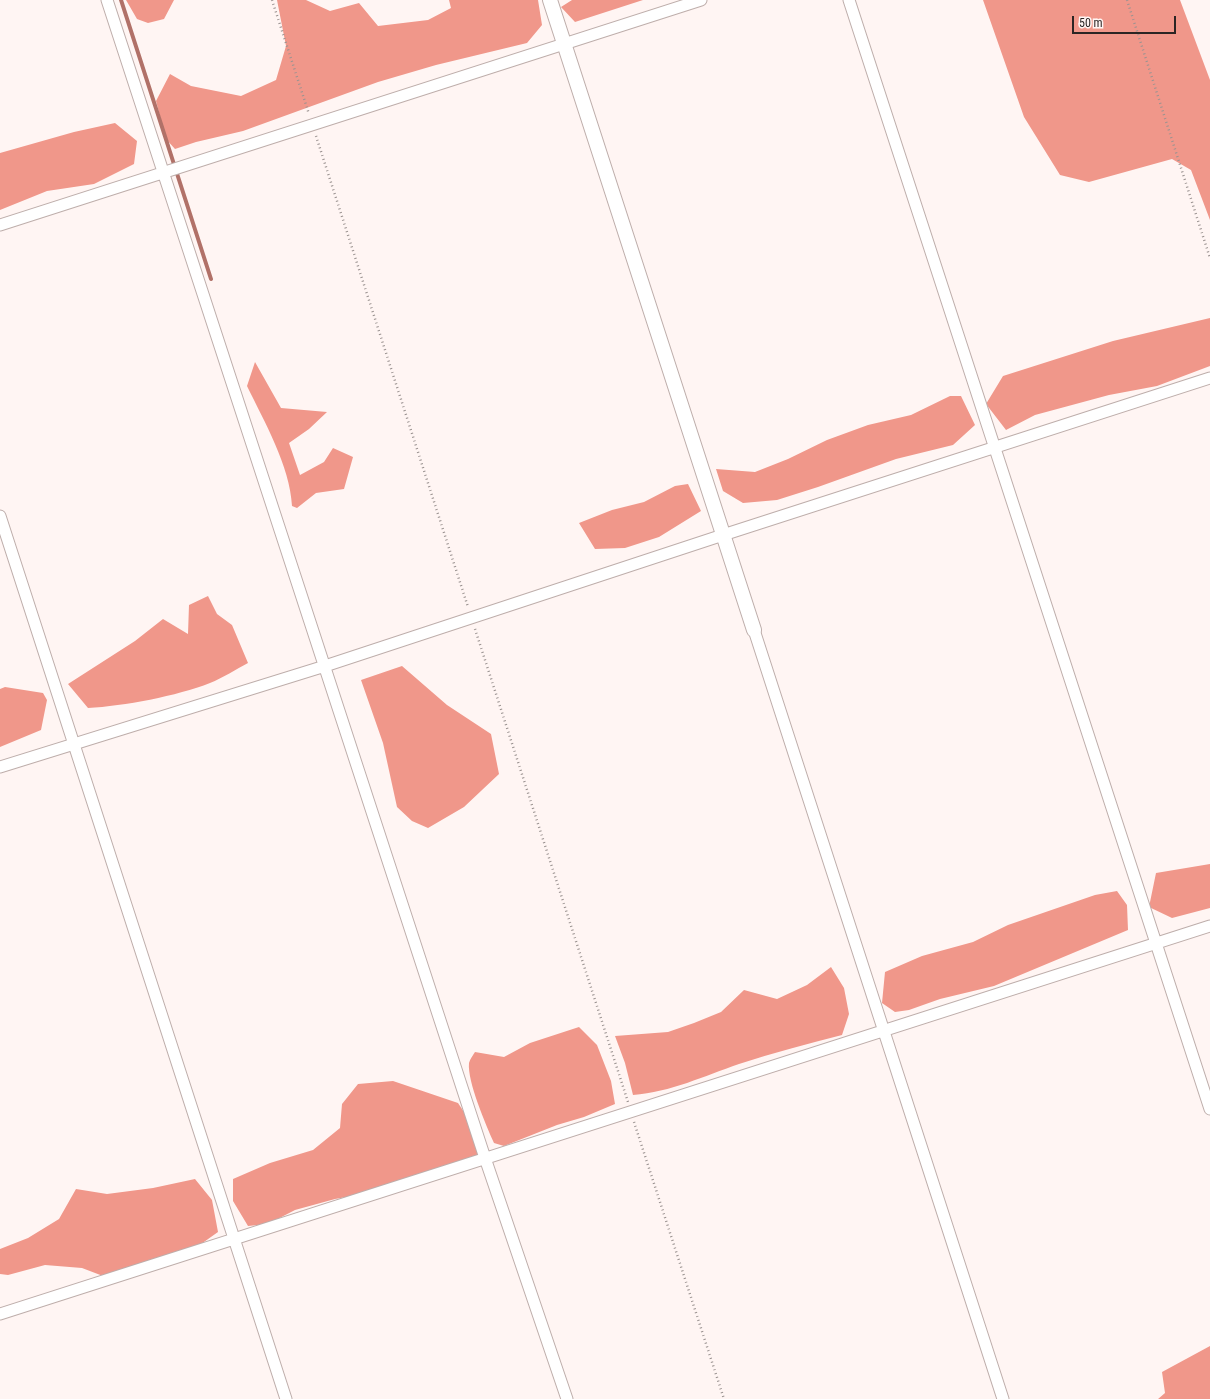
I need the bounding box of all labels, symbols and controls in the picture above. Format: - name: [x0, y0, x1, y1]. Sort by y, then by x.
- scale bar: [1074, 8, 1178, 34]
- text: 50 m: [1079, 16, 1103, 30]

